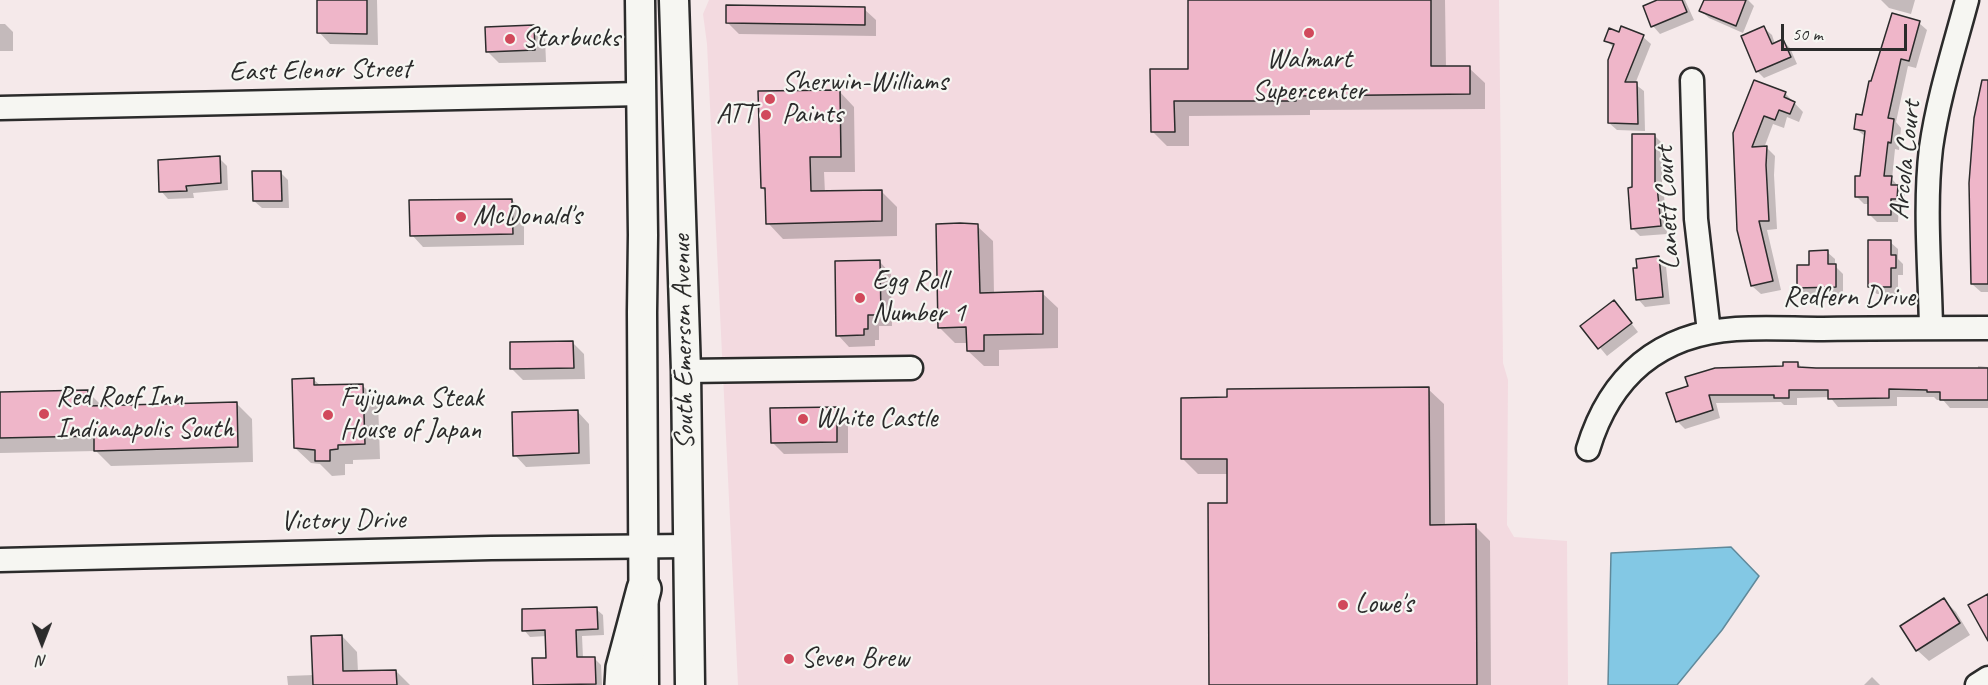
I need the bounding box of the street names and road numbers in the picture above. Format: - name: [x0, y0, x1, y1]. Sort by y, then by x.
- street label: East Elenor Street: [229, 53, 411, 89]
- street label: Arcola Court: [1883, 99, 1929, 221]
- street label: Lanett Court: [1648, 145, 1688, 271]
- street label: South Emerson Avenue: [665, 234, 703, 450]
- street label: Redfern Drive: [1783, 281, 1915, 315]
- street label: Victory Drive: [280, 503, 406, 539]

